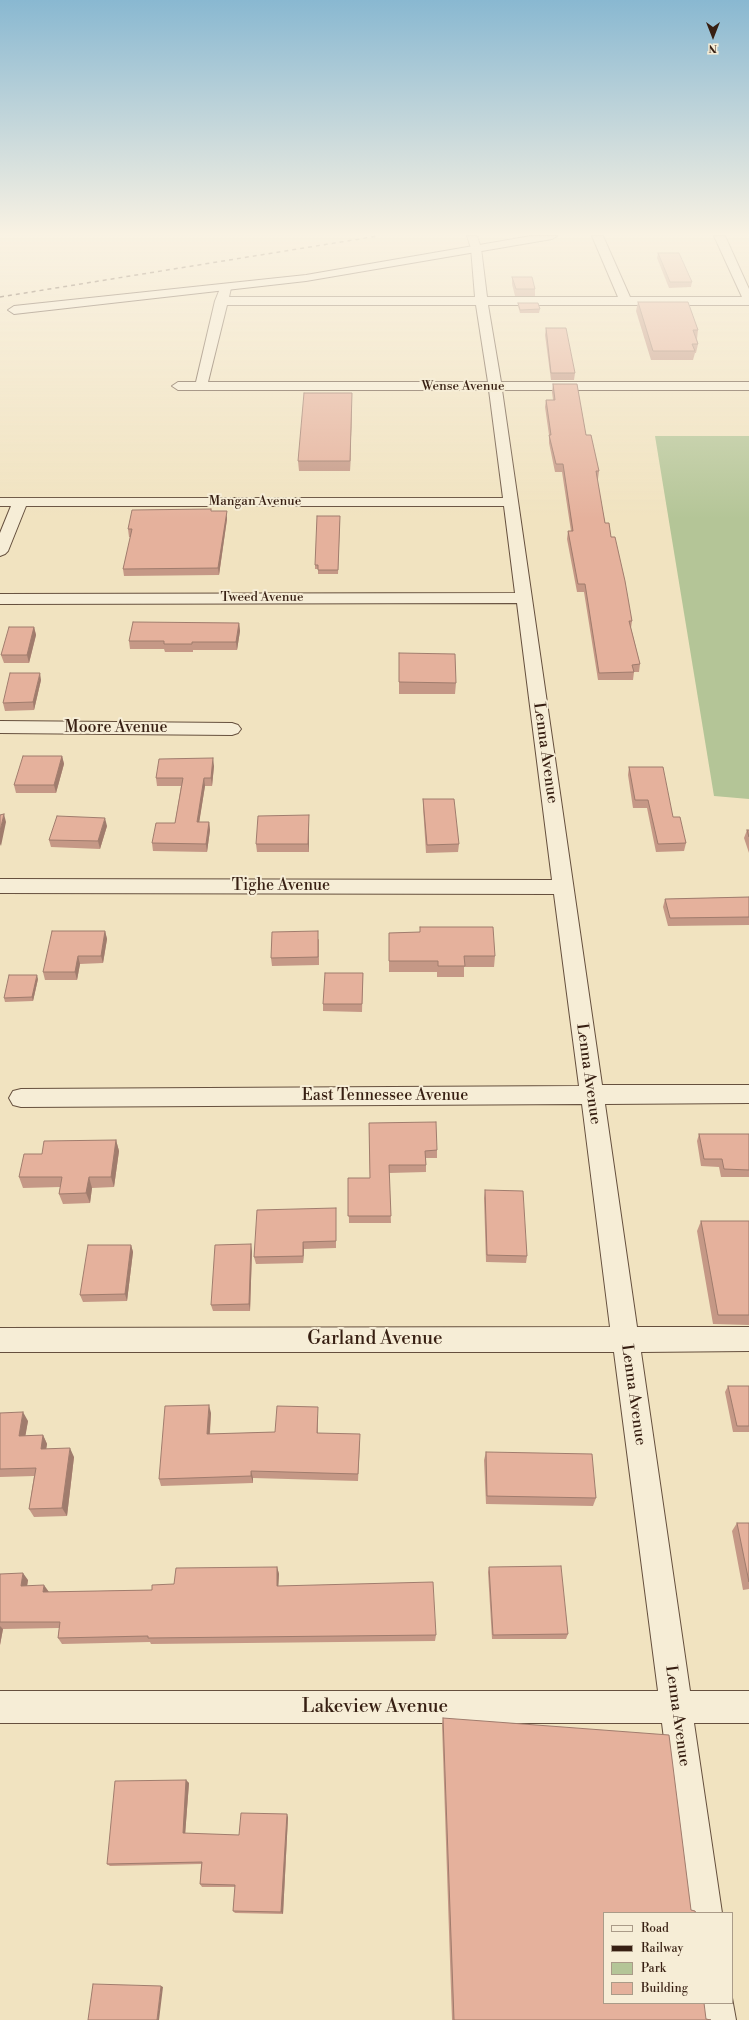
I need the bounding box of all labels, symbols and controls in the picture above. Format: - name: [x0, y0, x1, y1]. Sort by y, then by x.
- north arrow: [693, 16, 733, 56]
- text: N: [709, 41, 717, 55]
- street label: Wense Avenue: [421, 379, 505, 395]
- street label: Mangan Avenue: [209, 494, 301, 510]
- street label: Tweed Avenue: [221, 590, 303, 606]
- street label: Lenna Avenue: [528, 701, 562, 805]
- street label: Moore Avenue: [64, 718, 168, 738]
- street label: Tighe Avenue: [232, 876, 330, 896]
- street label: Lenna Avenue: [571, 1022, 605, 1126]
- street label: East Tennessee Avenue: [302, 1086, 468, 1106]
- street label: Garland Avenue: [307, 1328, 443, 1350]
- street label: Lenna Avenue: [616, 1343, 650, 1447]
- street label: Lenna Avenue: [660, 1664, 694, 1768]
- street label: Lakeview Avenue: [302, 1696, 448, 1718]
- legend: [603, 1912, 733, 2004]
- text: Road: [641, 1921, 669, 1936]
- text: Railway: [641, 1941, 683, 1956]
- text: Park: [641, 1961, 666, 1976]
- text: Building: [641, 1981, 688, 1996]

